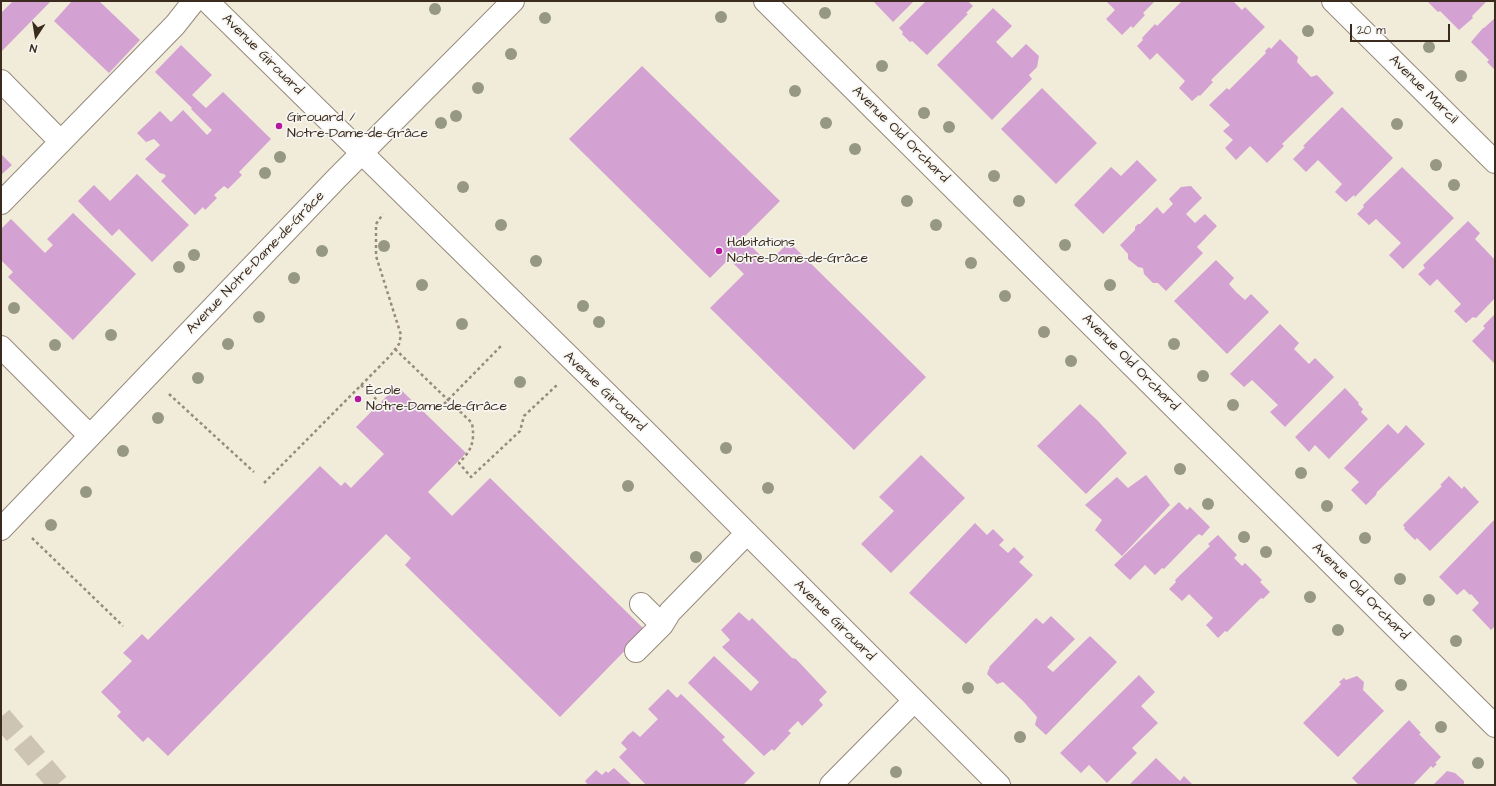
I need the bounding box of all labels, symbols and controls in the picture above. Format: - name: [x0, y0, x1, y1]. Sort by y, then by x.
- street label: Avenue Girouard: [218, 11, 306, 99]
- north arrow: [16, 16, 56, 56]
- scale bar: [1352, 16, 1452, 42]
- text: 20 m: [1357, 22, 1386, 39]
- text: N: [28, 40, 38, 56]
- street label: Avenue Marcil: [1385, 52, 1461, 128]
- street label: Avenue Old Orchard: [848, 83, 952, 187]
- place label: Girouard / Notre-Dame-de-Grâce: [287, 110, 428, 142]
- marker: Girouard / Notre-Dame-de-Grâce: [274, 121, 284, 131]
- street label: Avenue Notre-Dame-de-Grâce: [183, 188, 329, 338]
- place label: Habitations Notre-Dame-de-Grâce: [727, 235, 868, 268]
- marker: Habitations Notre-Dame-de-Grâce: [714, 246, 724, 256]
- street label: Avenue Old Orchard: [1078, 311, 1182, 415]
- street label: Avenue Girouard: [559, 349, 649, 435]
- place label: École Notre-Dame-de-Grâce: [366, 383, 507, 416]
- marker: École Notre-Dame-de-Grâce: [353, 394, 363, 404]
- street label: Avenue Old Orchard: [1308, 540, 1412, 644]
- street label: Avenue Girouard: [790, 577, 878, 665]

